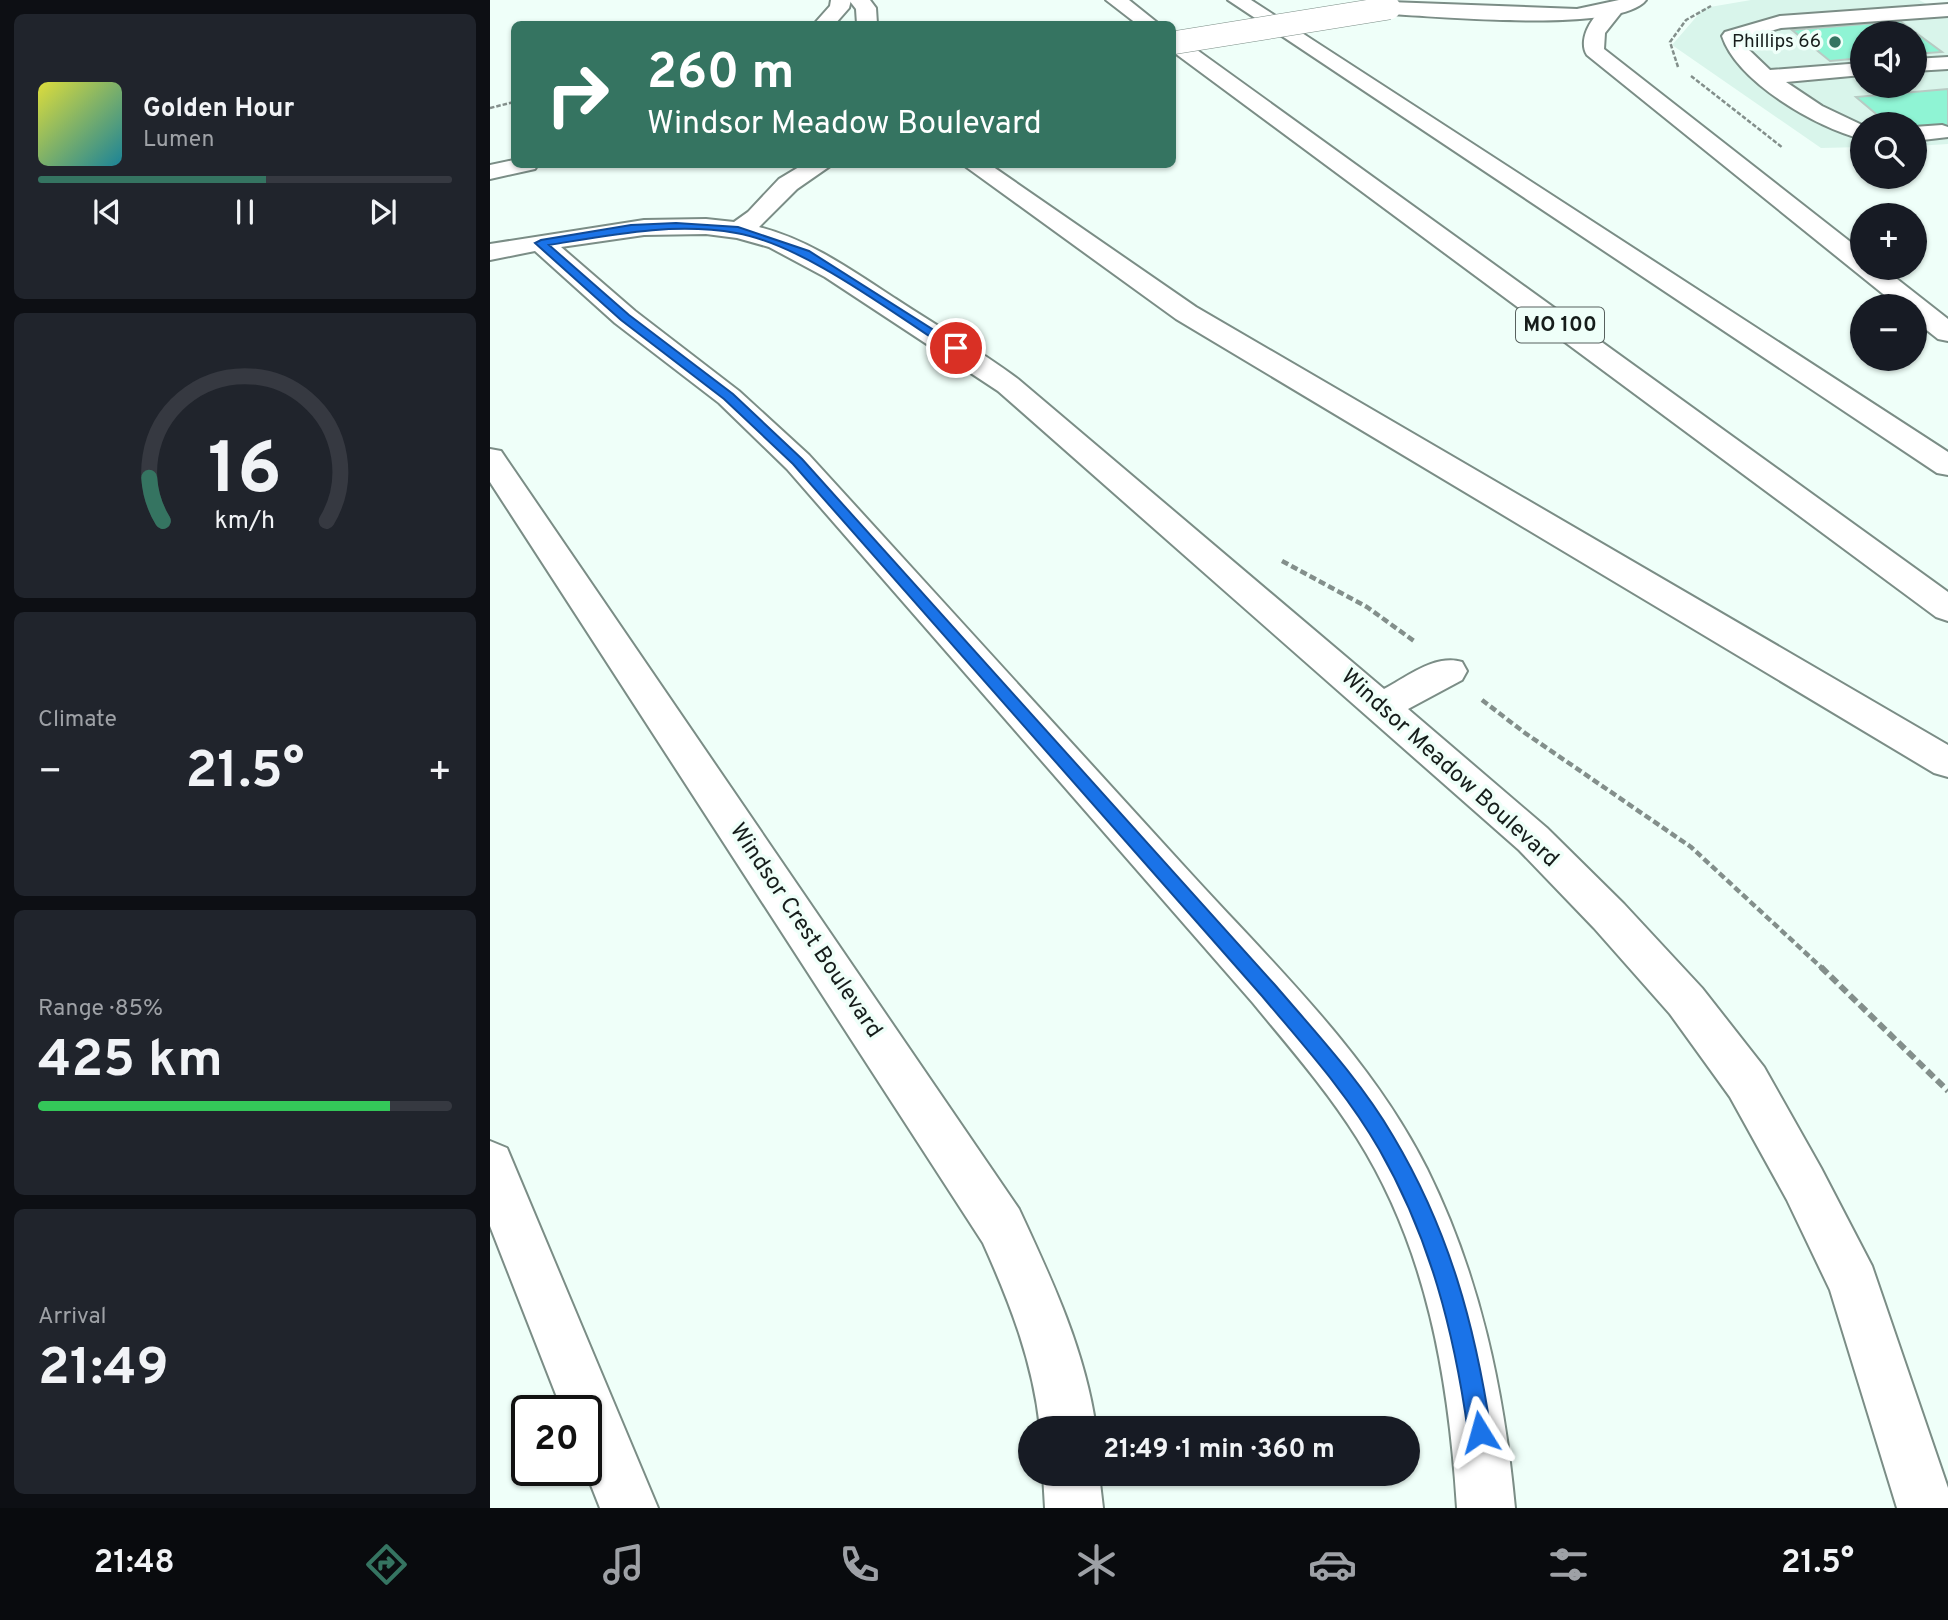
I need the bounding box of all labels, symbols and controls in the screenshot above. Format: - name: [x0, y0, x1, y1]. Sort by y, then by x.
- map controls: [1850, 21, 1927, 371]
- button: sound: [1850, 21, 1927, 98]
- place label: Phillips 66: [1732, 30, 1821, 54]
- marker: Phillips 66: [1827, 34, 1843, 50]
- text: 260 m: [647, 44, 794, 106]
- icon: right: [532, 49, 623, 140]
- text: Golden Hour: [143, 93, 294, 126]
- text: Windsor Meadow Boulevard: [647, 105, 1042, 145]
- button: search: [1850, 112, 1927, 189]
- text: Lumen: [143, 126, 214, 155]
- icon: previous: [88, 193, 126, 231]
- icon: pause: [226, 193, 264, 231]
- icon: next: [364, 193, 402, 231]
- button: +: [1850, 203, 1927, 280]
- button: −: [1850, 294, 1927, 371]
- road number: MO 100: [1516, 308, 1604, 342]
- pin: [926, 318, 986, 378]
- icon: arrive: [937, 329, 975, 367]
- text: 16: [208, 428, 282, 520]
- text: km/h: [215, 506, 275, 538]
- street label: Windsor Meadow Boulevard: [1334, 663, 1564, 875]
- text: Climate: [38, 706, 117, 735]
- text: 21.5°: [186, 740, 304, 806]
- text: −: [38, 749, 63, 798]
- text: +: [427, 749, 452, 798]
- street label: Windsor Crest Boulevard: [722, 818, 888, 1044]
- text: Range · 85%: [38, 995, 163, 1024]
- text: 425 km: [38, 1029, 223, 1095]
- text: Arrival: [38, 1303, 107, 1332]
- text: 21:49: [38, 1337, 169, 1403]
- speed limit sign: 20: [511, 1395, 602, 1486]
- position arrow: [1443, 1395, 1517, 1469]
- text: 21:49 · 1 min · 360 m: [1103, 1434, 1335, 1467]
- icon: directions: [362, 1540, 411, 1589]
- icon: music: [599, 1540, 648, 1589]
- icon: phone: [835, 1540, 884, 1589]
- icon: climate: [1072, 1540, 1121, 1589]
- icon: car: [1308, 1540, 1357, 1589]
- icon: filters: [1544, 1540, 1593, 1589]
- text: 21:48: [94, 1544, 175, 1584]
- text: 21.5°: [1781, 1544, 1854, 1584]

